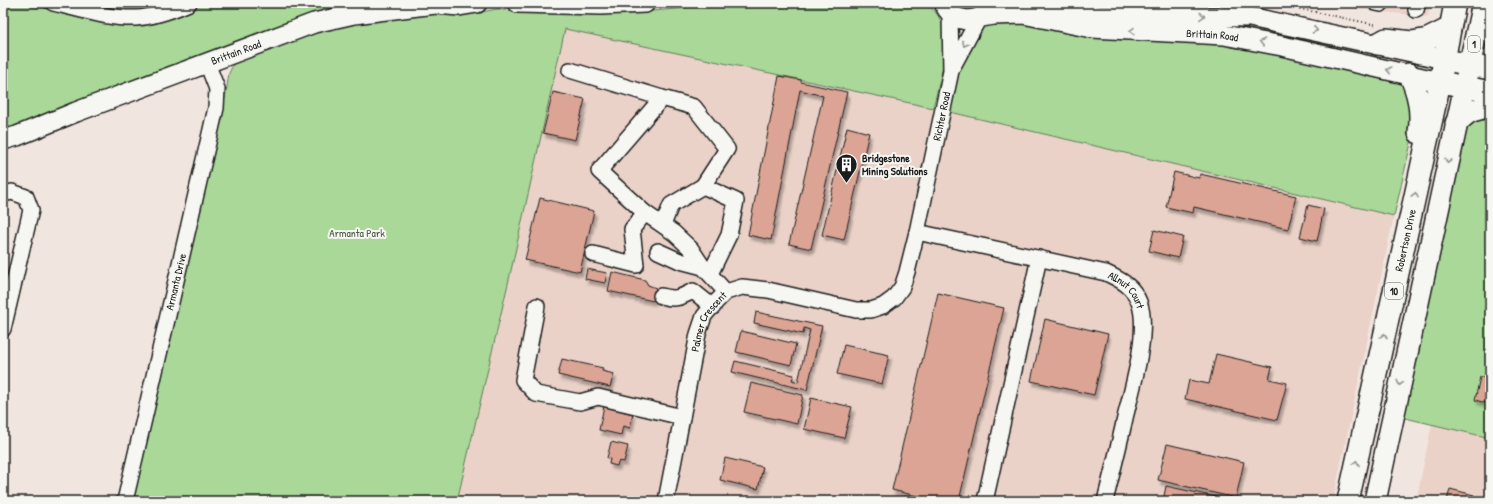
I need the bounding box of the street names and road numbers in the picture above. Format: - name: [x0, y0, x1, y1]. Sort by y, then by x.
- street label: Brittain Road: [1186, 26, 1240, 45]
- street label: Brittain Road: [209, 36, 264, 68]
- road number: 1: [1468, 36, 1480, 52]
- street label: Richter Road: [929, 90, 954, 142]
- street label: Robertson Drive: [1392, 207, 1419, 273]
- street label: Armanta Drive: [162, 251, 189, 312]
- street label: Allnut Court: [1106, 268, 1148, 310]
- road number: 10: [1385, 283, 1403, 299]
- street label: Palmer Crescent: [688, 288, 730, 353]

